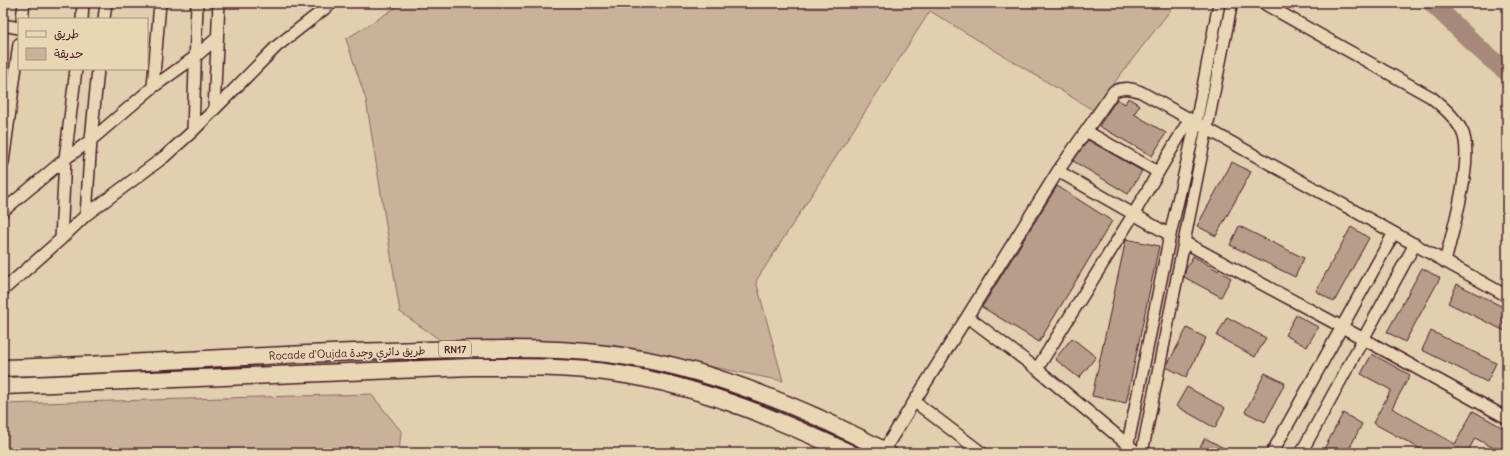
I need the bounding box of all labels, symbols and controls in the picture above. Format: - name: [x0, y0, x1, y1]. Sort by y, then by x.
- legend: [18, 18, 148, 70]
- text: طريق: [54, 26, 79, 41]
- text: حديقة: [54, 46, 83, 61]
- road number: RN17: [439, 341, 471, 357]
- street label: Rocade d'Oujda طريق دائري وجدة: [268, 343, 426, 365]

